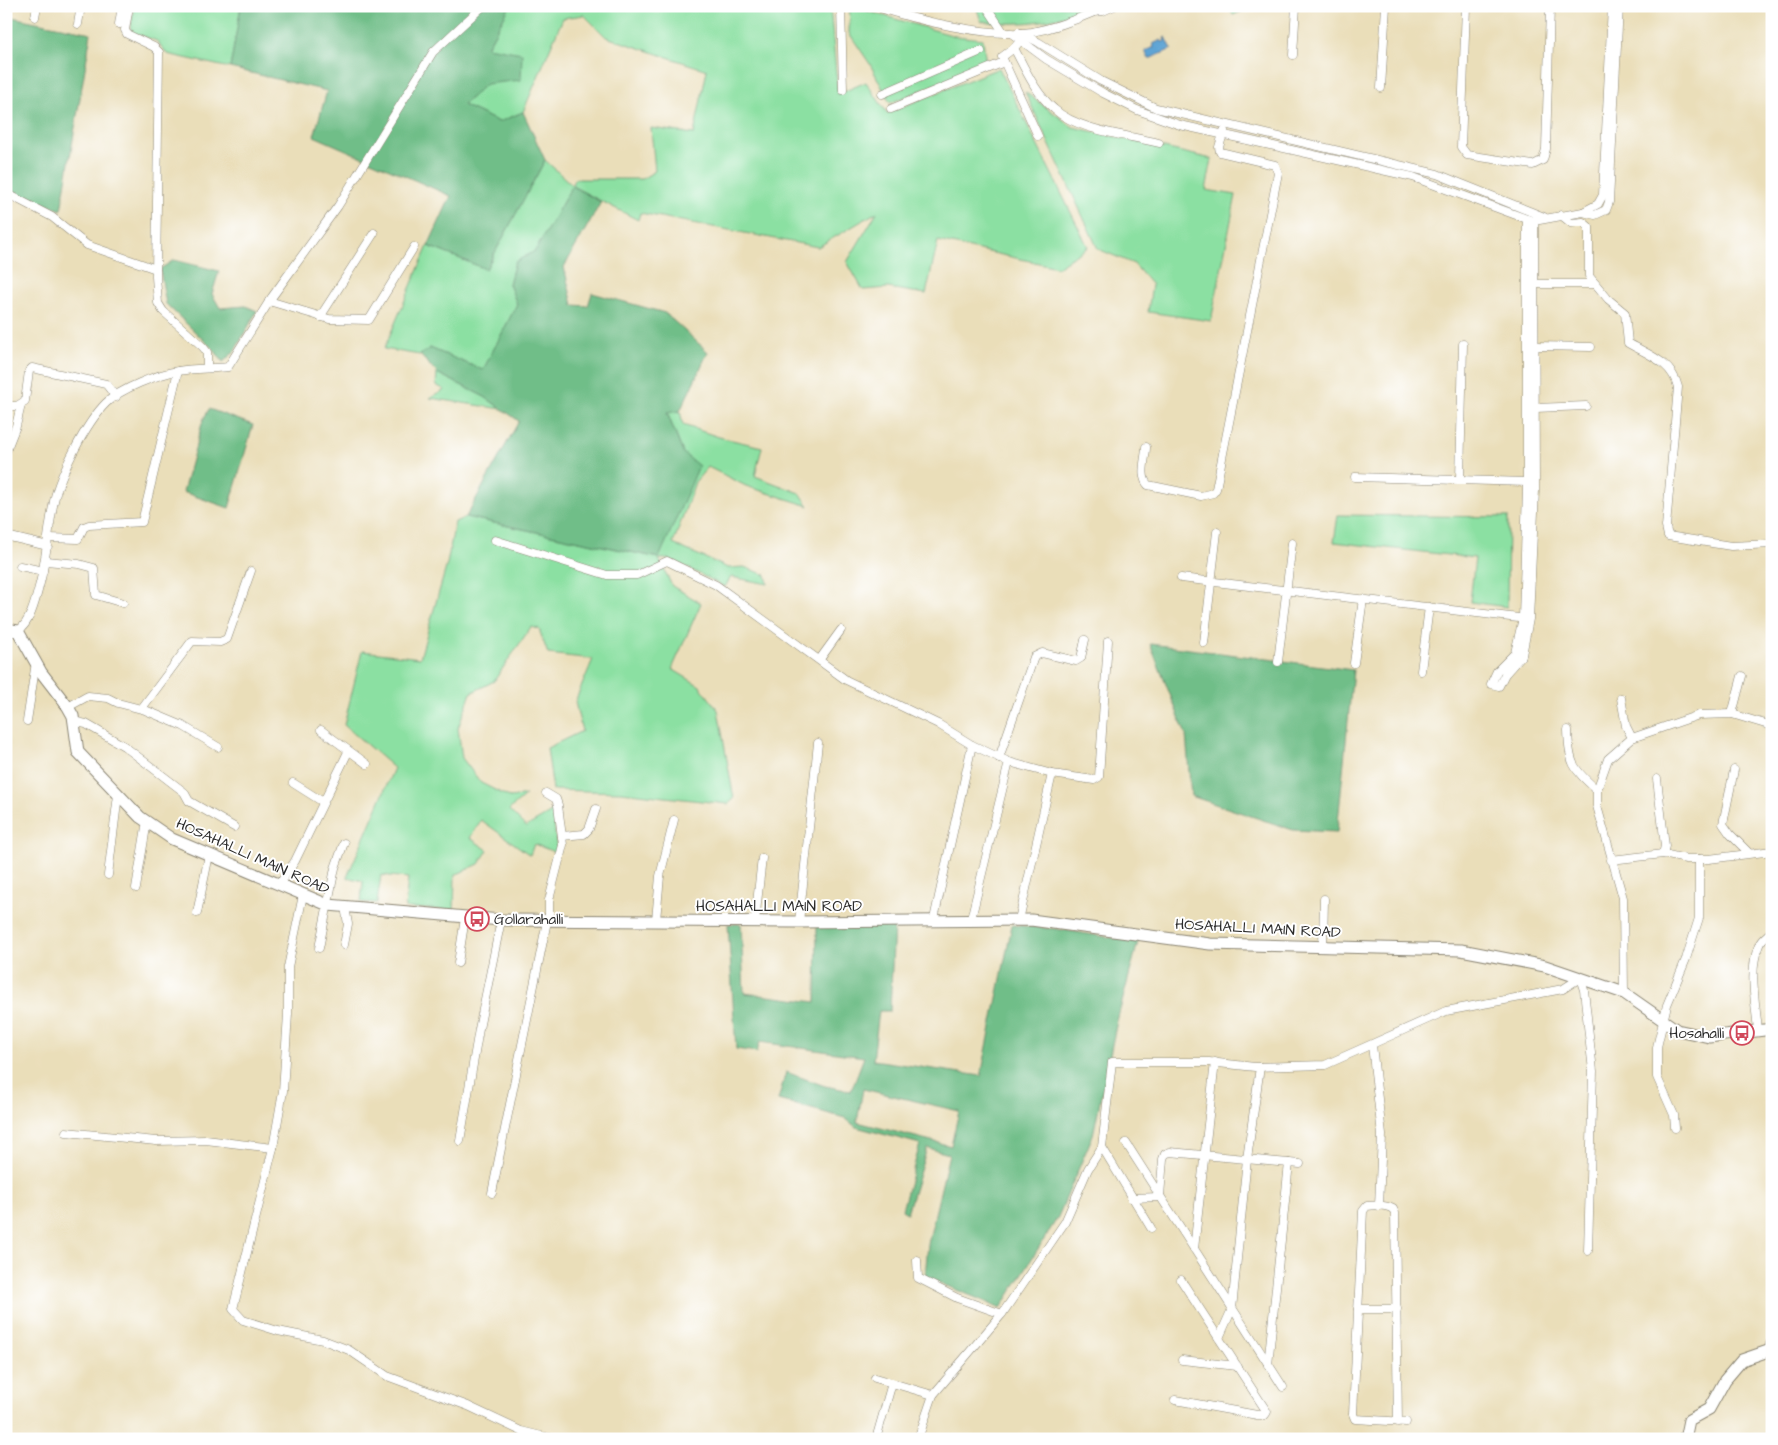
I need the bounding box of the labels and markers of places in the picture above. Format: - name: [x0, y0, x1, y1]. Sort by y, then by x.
- bus stop icon: Gollarahalli: [464, 906, 490, 932]
- place label: Gollarahalli: [494, 909, 564, 930]
- bus stop icon: Hosahalli: [1729, 1020, 1755, 1046]
- place label: Hosahalli: [1669, 1023, 1725, 1044]

